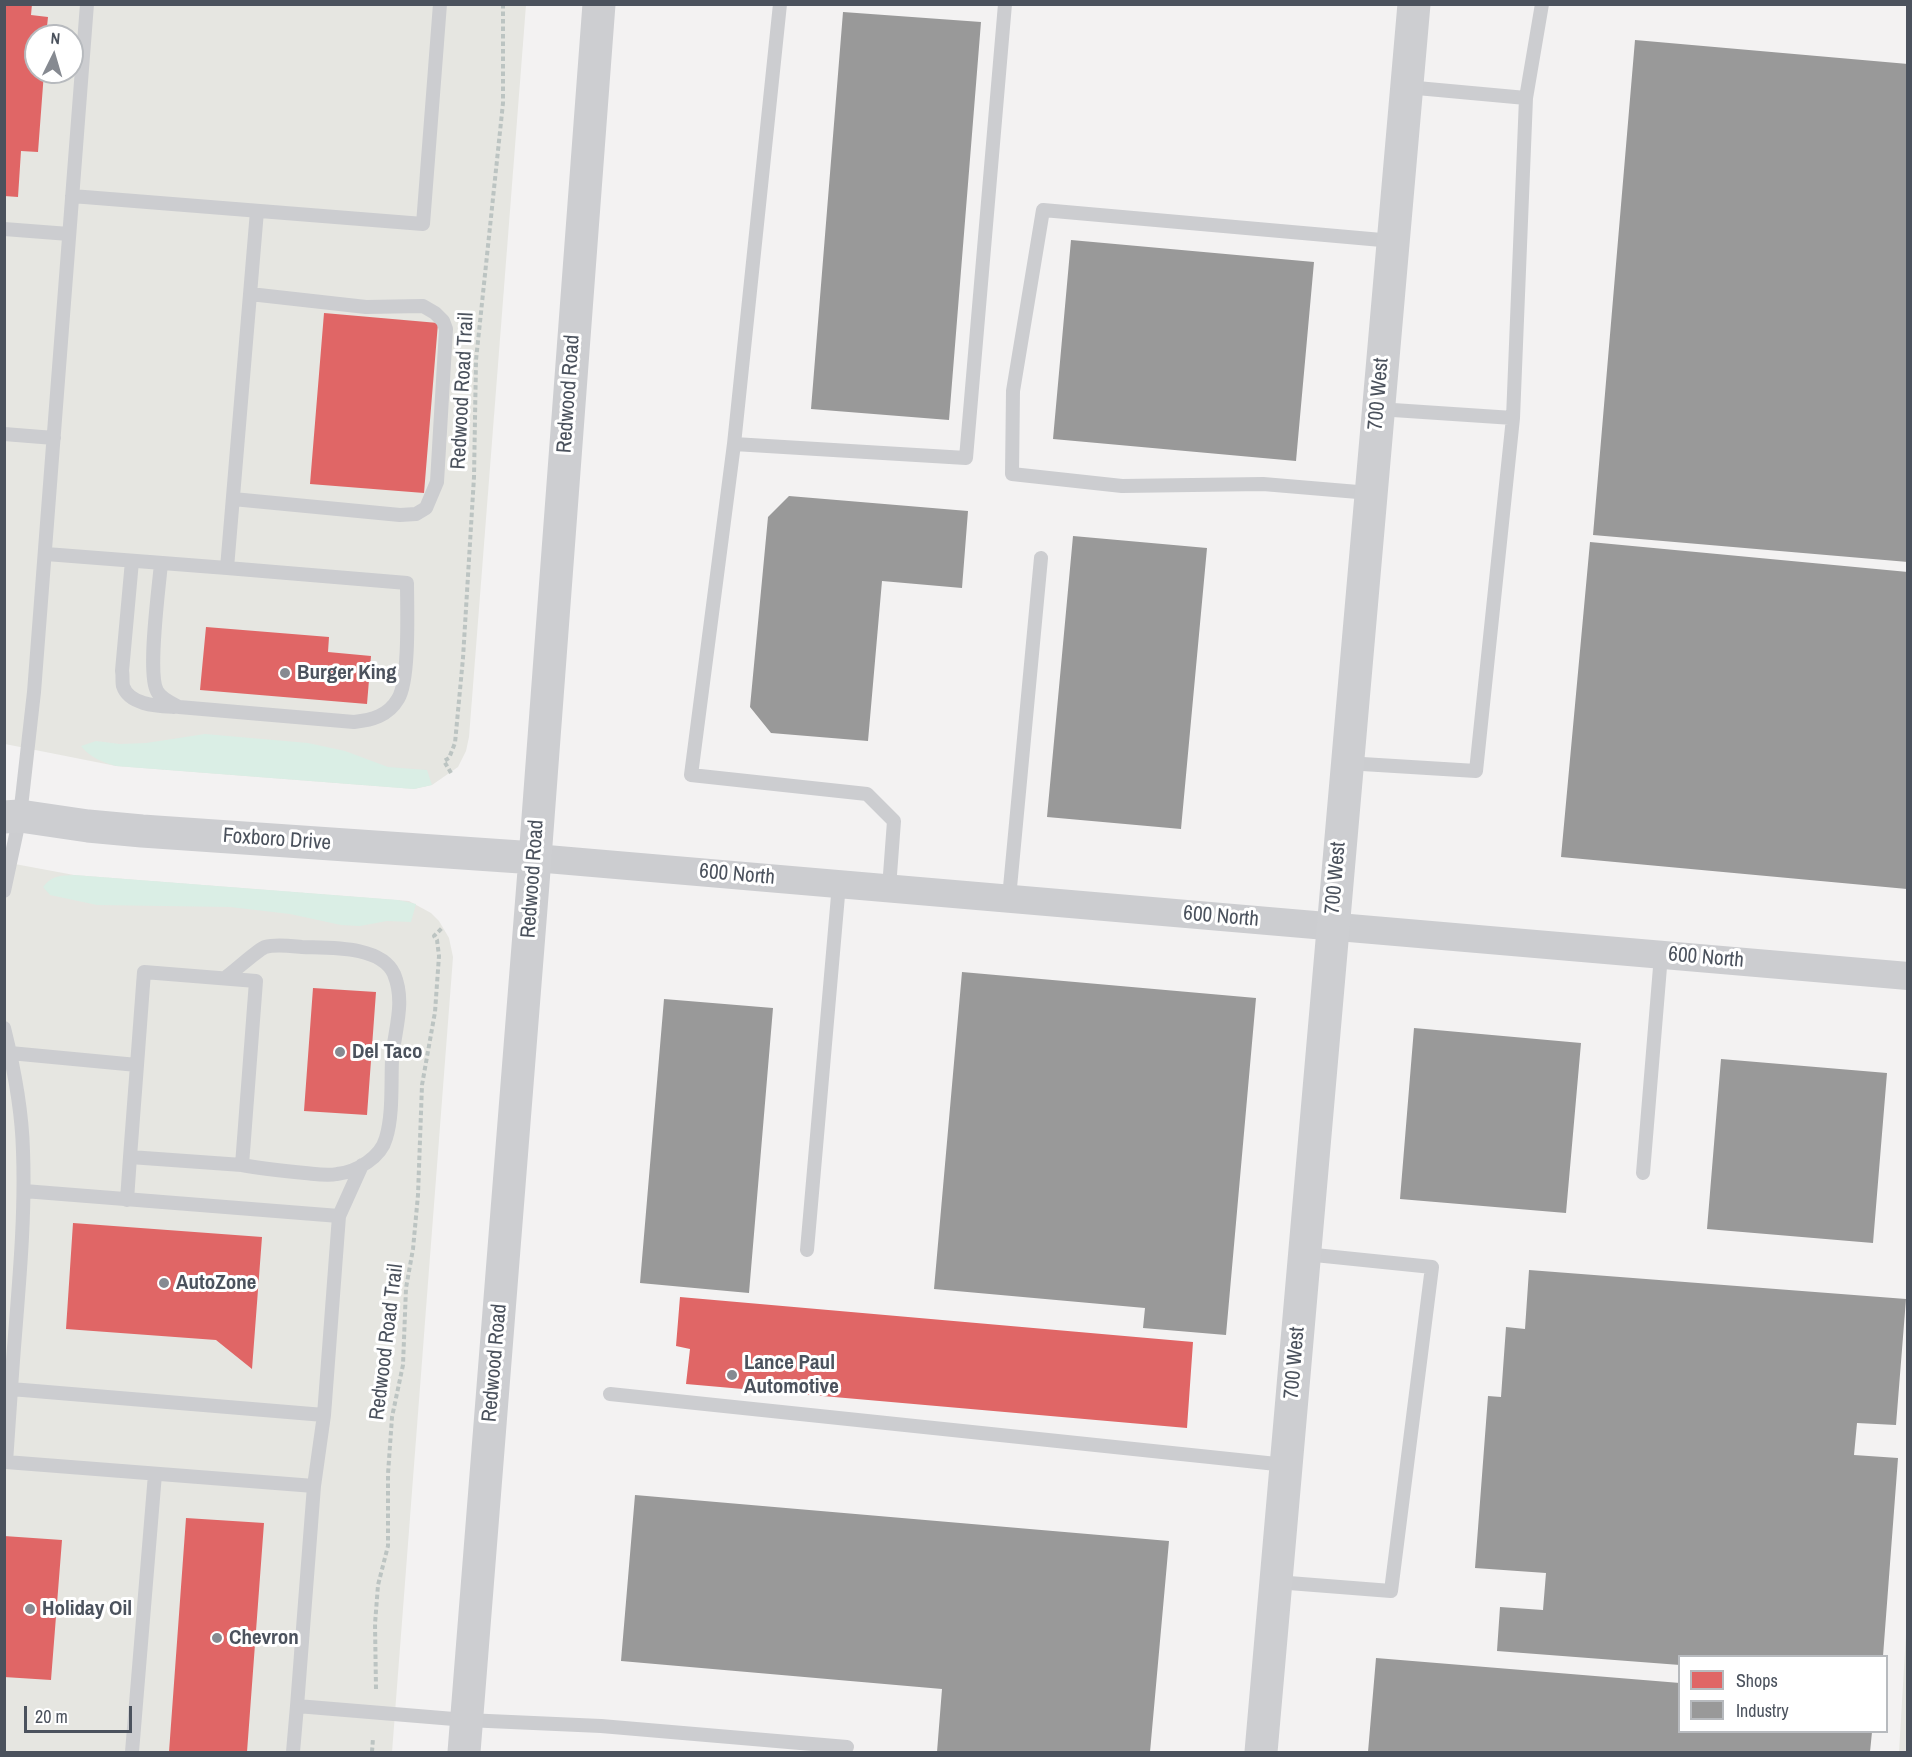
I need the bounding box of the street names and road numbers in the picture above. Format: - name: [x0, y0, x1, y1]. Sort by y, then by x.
- street label: Redwood Road Trail: [446, 312, 480, 470]
- street label: Redwood Road: [552, 334, 586, 454]
- street label: 700 West: [1363, 357, 1395, 431]
- street label: Redwood Road: [516, 819, 550, 939]
- street label: Foxboro Drive: [222, 824, 332, 856]
- street label: 700 West: [1320, 841, 1352, 915]
- street label: 600 North: [698, 859, 776, 891]
- street label: 600 North: [1182, 901, 1260, 933]
- street label: 600 North: [1667, 942, 1745, 974]
- street label: Redwood Road Trail: [365, 1262, 409, 1422]
- street label: Redwood Road: [477, 1303, 513, 1423]
- street label: 700 West: [1279, 1326, 1311, 1400]

